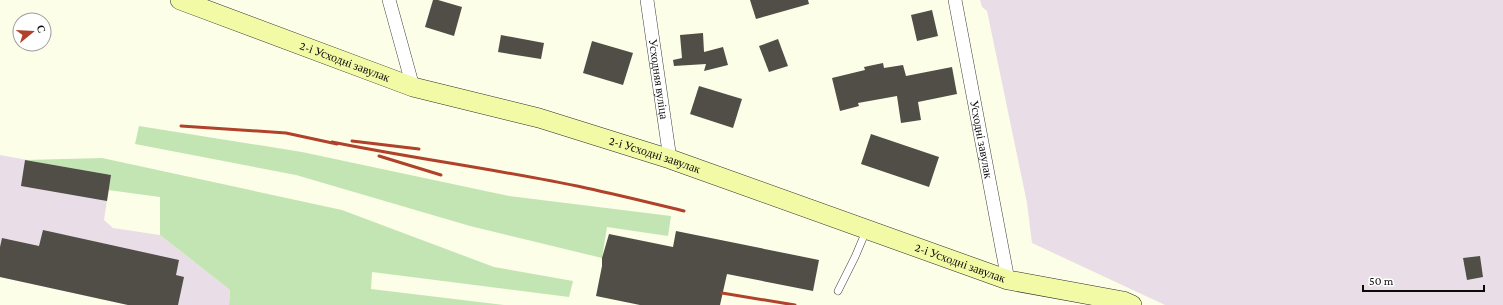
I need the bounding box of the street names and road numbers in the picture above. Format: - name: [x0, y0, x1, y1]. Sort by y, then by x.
- street label: 2-і Усходні завулак: [298, 38, 392, 85]
- street label: Усходняя вуліца: [646, 38, 671, 121]
- street label: Усходні завулак: [967, 99, 996, 180]
- street label: 2-і Усходні завулак: [607, 133, 703, 176]
- street label: 2-і Усходні завулак: [913, 240, 1008, 286]

